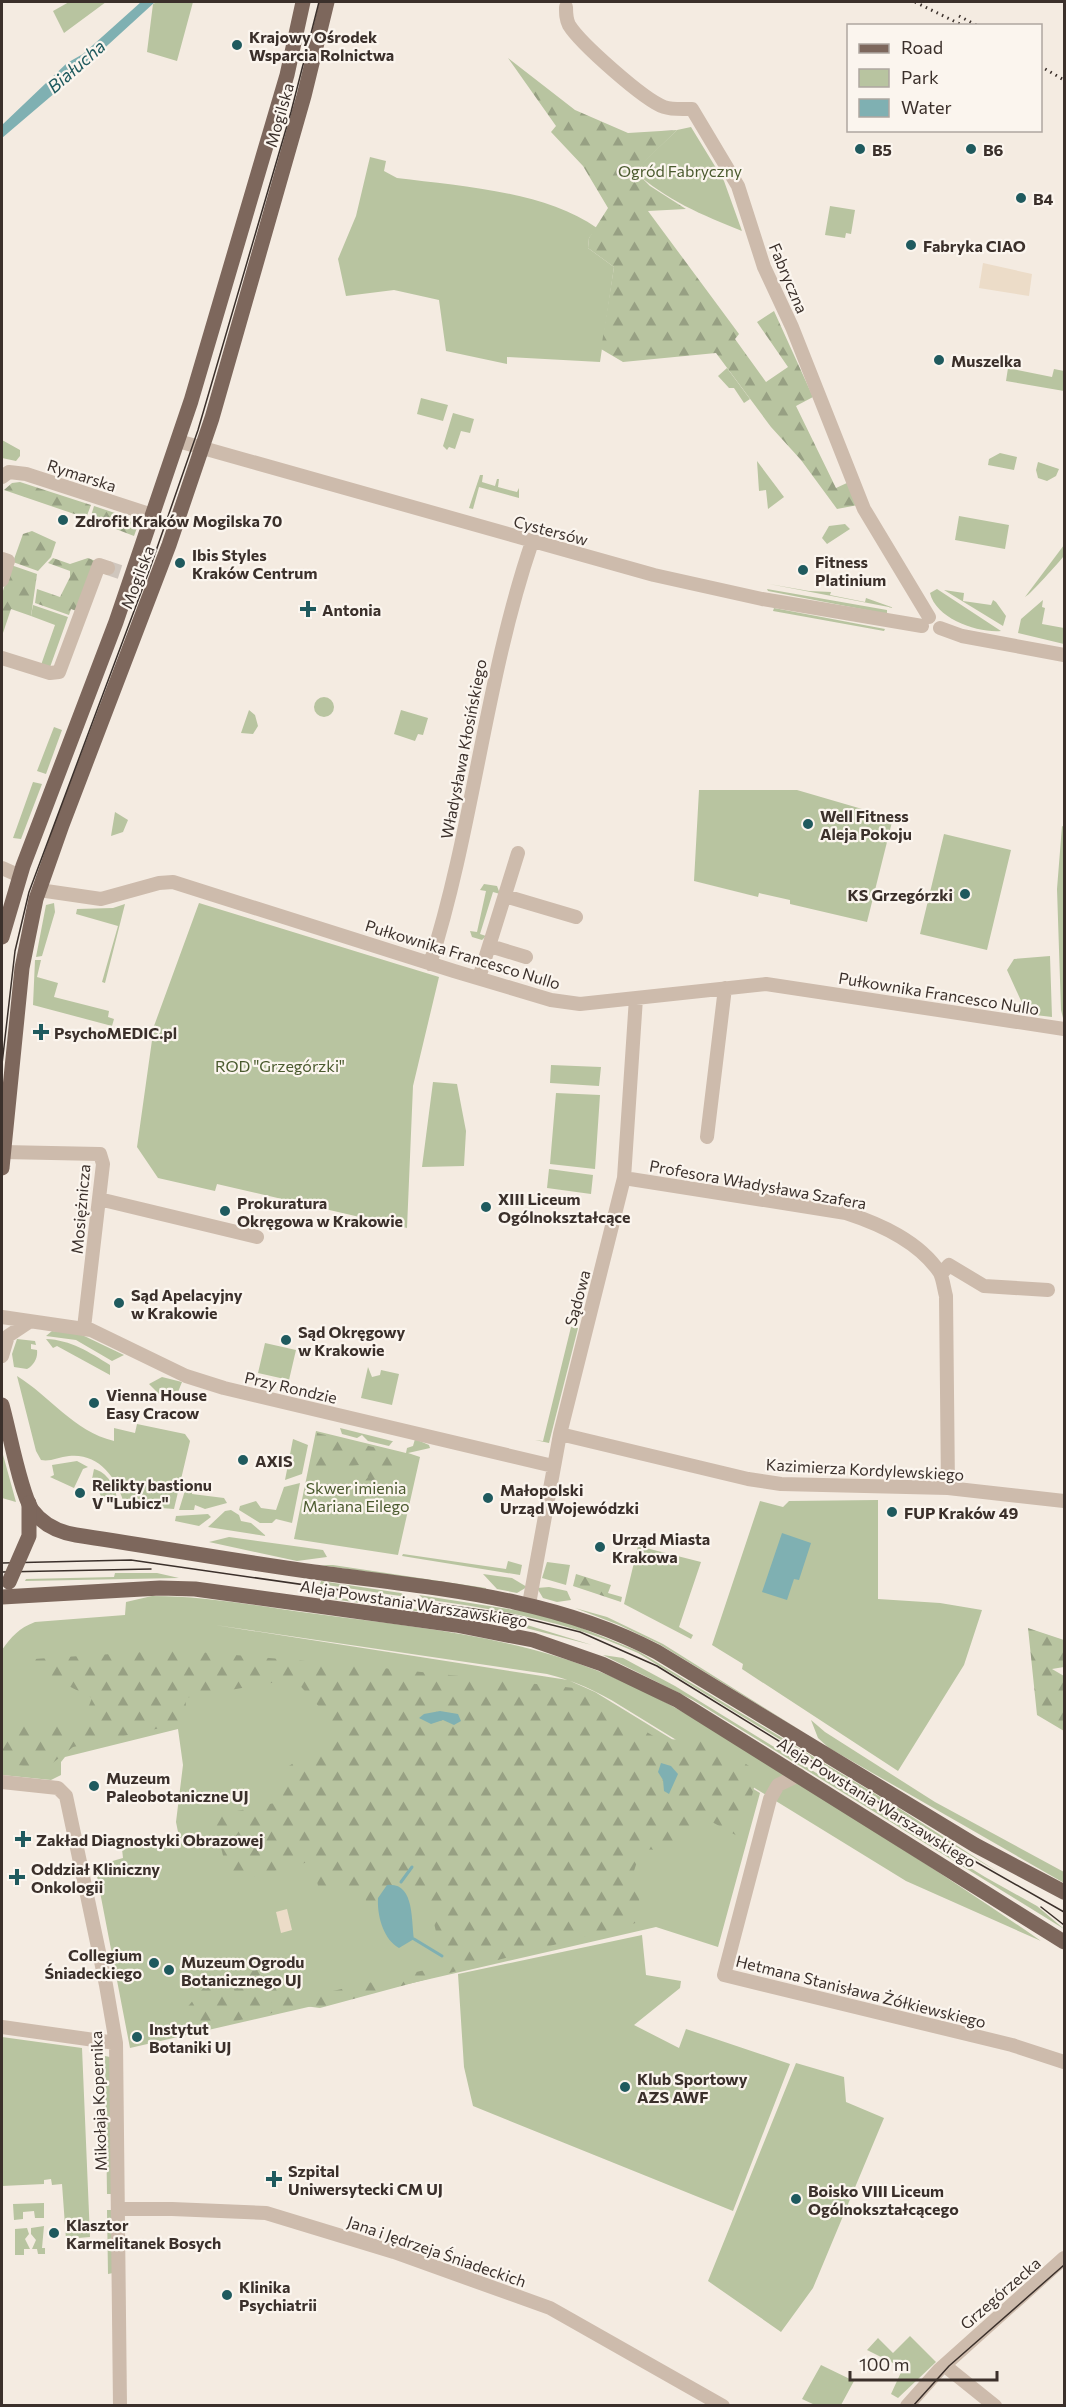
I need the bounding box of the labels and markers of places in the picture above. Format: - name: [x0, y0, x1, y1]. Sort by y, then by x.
- place label: Krajowy Ośrodek Wsparcia Rolnictwa: [249, 27, 394, 64]
- marker: Krajowy Ośrodek Wsparcia Rolnictwa: [230, 38, 244, 52]
- place label: B5: [872, 140, 892, 159]
- place label: B6: [983, 140, 1004, 159]
- marker: B5: [853, 142, 867, 156]
- marker: B6: [964, 142, 978, 156]
- place label: B4: [1033, 189, 1054, 208]
- marker: B4: [1014, 191, 1028, 205]
- place label: Fabryka CIAO: [923, 236, 1026, 255]
- marker: Fabryka CIAO: [904, 238, 918, 252]
- place label: Muszelka: [951, 351, 1022, 370]
- marker: Muszelka: [932, 353, 946, 367]
- place label: Zdrofit Kraków Mogilska 70: [75, 511, 282, 530]
- marker: Zdrofit Kraków Mogilska 70: [56, 513, 70, 527]
- place label: Ibis Styles Kraków Centrum: [192, 545, 317, 582]
- place label: Fitness Platinium: [815, 552, 886, 589]
- marker: Ibis Styles Kraków Centrum: [173, 556, 187, 570]
- marker: Fitness Platinium: [796, 563, 810, 577]
- marker: Antonia: [299, 600, 317, 618]
- place label: Antonia: [322, 600, 381, 619]
- place label: Well Fitness Aleja Pokoju: [820, 806, 912, 843]
- marker: Well Fitness Aleja Pokoju: [801, 817, 815, 831]
- place label: KS Grzegórzki: [848, 885, 953, 904]
- marker: KS Grzegórzki: [958, 887, 972, 901]
- marker: PsychoMEDIC.pl: [32, 1023, 50, 1041]
- place label: PsychoMEDIC.pl: [54, 1023, 177, 1042]
- place label: XIII Liceum Ogólnokształcące: [498, 1189, 631, 1226]
- place label: Prokuratura Okręgowa w Krakowie: [237, 1193, 403, 1230]
- marker: XIII Liceum Ogólnokształcące: [479, 1200, 493, 1214]
- marker: Prokuratura Okręgowa w Krakowie: [218, 1204, 232, 1218]
- place label: Sąd Apelacyjny w Krakowie: [131, 1285, 243, 1322]
- marker: Sąd Apelacyjny w Krakowie: [112, 1296, 126, 1310]
- place label: Sąd Okręgowy w Krakowie: [298, 1322, 406, 1359]
- marker: Sąd Okręgowy w Krakowie: [279, 1333, 293, 1347]
- place label: Vienna House Easy Cracow: [106, 1385, 207, 1422]
- marker: Vienna House Easy Cracow: [87, 1396, 101, 1410]
- place label: AXIS: [255, 1451, 293, 1470]
- marker: AXIS: [236, 1453, 250, 1467]
- place label: Relikty bastionu V "Lubicz": [92, 1475, 212, 1512]
- place label: Małopolski Urząd Wojewódzki: [500, 1480, 639, 1517]
- marker: Relikty bastionu V "Lubicz": [73, 1486, 87, 1500]
- marker: Małopolski Urząd Wojewódzki: [481, 1491, 495, 1505]
- place label: FUP Kraków 49: [904, 1503, 1019, 1522]
- marker: FUP Kraków 49: [885, 1505, 899, 1519]
- place label: Urząd Miasta Krakowa: [612, 1529, 710, 1566]
- marker: Urząd Miasta Krakowa: [593, 1540, 607, 1554]
- place label: Muzeum Paleobotaniczne UJ: [106, 1768, 249, 1805]
- marker: Muzeum Paleobotaniczne UJ: [87, 1779, 101, 1793]
- marker: Zakład Diagnostyki Obrazowej: [14, 1830, 32, 1848]
- place label: Zakład Diagnostyki Obrazowej: [36, 1830, 263, 1849]
- place label: Oddział Kliniczny Onkologii: [31, 1859, 160, 1896]
- marker: Oddział Kliniczny Onkologii: [8, 1868, 26, 1886]
- place label: Collegium Śniadeckiego: [44, 1945, 142, 1982]
- place label: Muzeum Ogrodu Botanicznego UJ: [181, 1952, 304, 1989]
- marker: Collegium Śniadeckiego: [147, 1956, 161, 1970]
- marker: Muzeum Ogrodu Botanicznego UJ: [162, 1963, 176, 1977]
- place label: Instytut Botaniki UJ: [149, 2019, 231, 2056]
- marker: Instytut Botaniki UJ: [130, 2030, 144, 2044]
- place label: Klub Sportowy AZS AWF: [637, 2069, 748, 2106]
- marker: Klub Sportowy AZS AWF: [618, 2080, 632, 2094]
- place label: Szpital Uniwersytecki CM UJ: [288, 2161, 443, 2198]
- marker: Szpital Uniwersytecki CM UJ: [265, 2170, 283, 2188]
- place label: Boisko VIII Liceum Ogólnokształcącego: [808, 2181, 959, 2218]
- marker: Boisko VIII Liceum Ogólnokształcącego: [789, 2192, 803, 2206]
- place label: Klasztor Karmelitanek Bosych: [66, 2215, 221, 2252]
- marker: Klasztor Karmelitanek Bosych: [47, 2226, 61, 2240]
- place label: Klinika Psychiatrii: [239, 2277, 317, 2314]
- marker: Klinika Psychiatrii: [220, 2288, 234, 2302]

